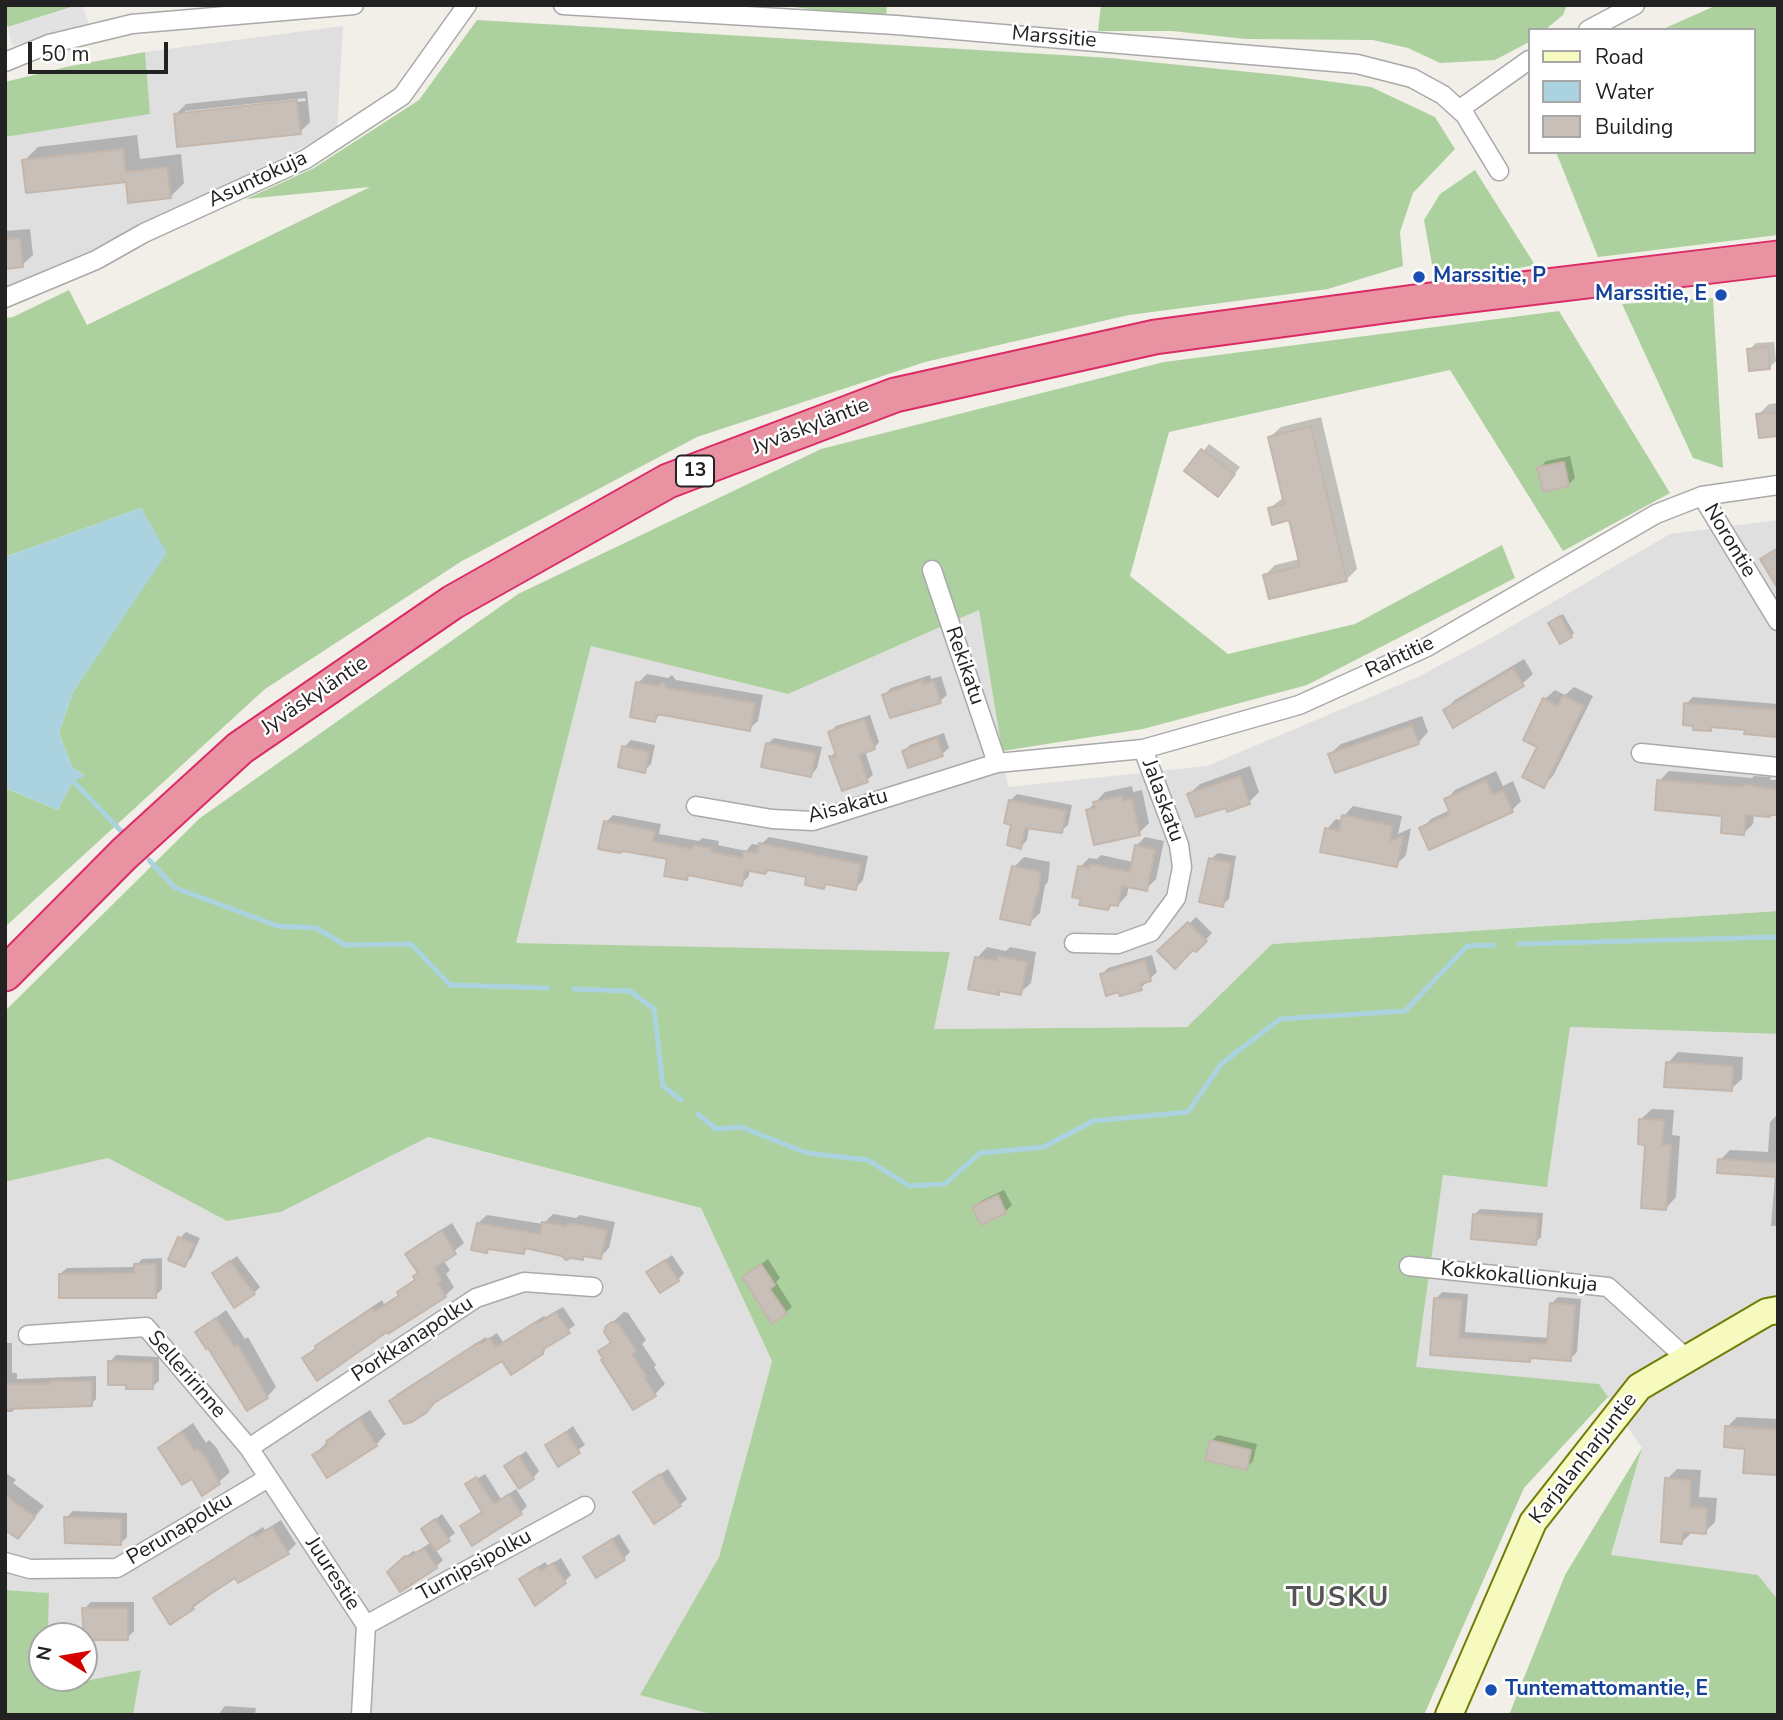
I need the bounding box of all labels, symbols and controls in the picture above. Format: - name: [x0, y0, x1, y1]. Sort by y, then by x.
- street label: Marssitie: [1011, 22, 1097, 54]
- scale bar: [32, 28, 172, 72]
- legend: [1528, 28, 1755, 154]
- text: 50 m: [41, 40, 90, 68]
- text: Road: [1595, 43, 1644, 71]
- text: Water: [1595, 78, 1654, 106]
- text: Building: [1595, 113, 1673, 141]
- street label: Asuntokuja: [205, 146, 311, 214]
- place label: Marssitie, P: [1433, 264, 1546, 290]
- marker: Marssitie, P: [1411, 269, 1427, 285]
- place label: Marssitie, E: [1595, 282, 1707, 308]
- marker: Marssitie, E: [1713, 287, 1729, 303]
- street label: Jyväskyläntie: [749, 393, 873, 461]
- road number: 13: [676, 456, 714, 486]
- street label: Norontie: [1697, 500, 1761, 582]
- street label: Rekikatu: [939, 624, 989, 708]
- street label: Rahtitie: [1362, 631, 1438, 685]
- street label: Jyväskyläntie: [257, 651, 373, 741]
- street label: Jalaskatu: [1135, 756, 1189, 846]
- street label: Aisakatu: [805, 784, 891, 830]
- street label: Kokkokallionkuja: [1439, 1257, 1599, 1299]
- street label: Porkkanapolku: [348, 1291, 478, 1389]
- street label: Selleririnne: [141, 1326, 231, 1424]
- street label: Karjalanharjuntie: [1525, 1388, 1643, 1530]
- street label: Perunapolku: [123, 1489, 237, 1571]
- street label: Turnipsipolku: [413, 1524, 537, 1608]
- street label: Juurestie: [299, 1533, 365, 1615]
- district label: TUSKU: [1286, 1582, 1390, 1616]
- north arrow: [28, 1622, 98, 1692]
- text: N: [30, 1644, 58, 1663]
- place label: Tuntemattomantie, E: [1505, 1677, 1708, 1703]
- marker: Tuntemattomantie, E: [1483, 1682, 1499, 1698]

